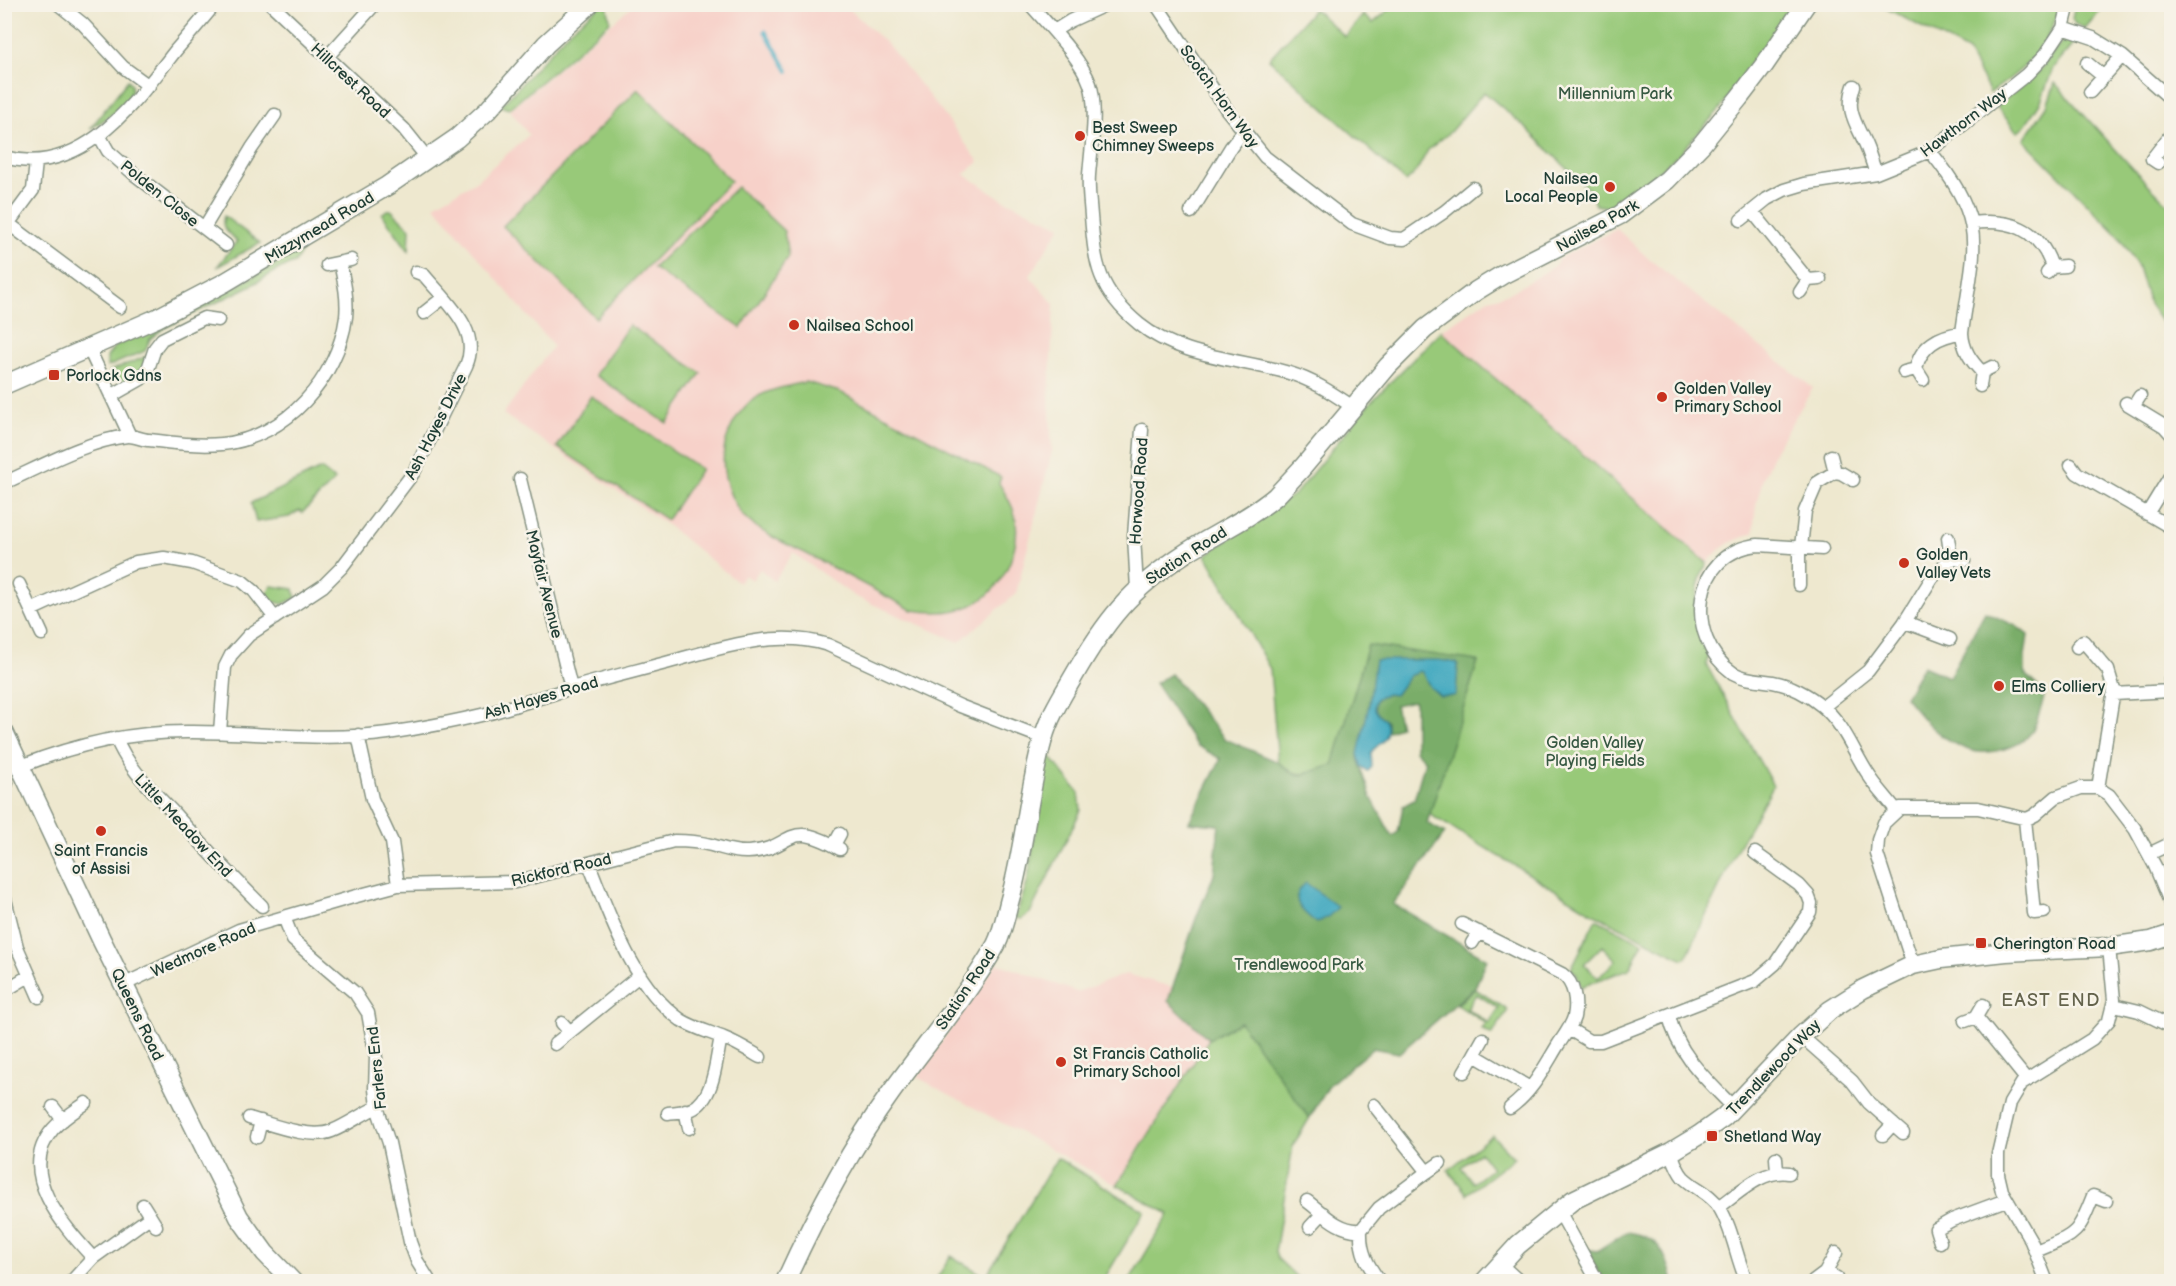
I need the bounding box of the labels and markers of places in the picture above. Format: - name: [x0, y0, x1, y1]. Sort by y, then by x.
- place label: Best Sweep Chimney Sweeps: [1092, 119, 1214, 156]
- marker: Best Sweep Chimney Sweeps: [1073, 129, 1087, 143]
- place label: Nailsea Local People: [1505, 170, 1599, 207]
- marker: Nailsea Local People: [1603, 180, 1617, 194]
- place label: Nailsea School: [806, 317, 914, 336]
- marker: Nailsea School: [787, 318, 801, 332]
- place label: Porlock Gdns: [66, 367, 162, 386]
- marker: Porlock Gdns: [47, 368, 61, 382]
- place label: Golden Valley Primary School: [1674, 380, 1781, 417]
- marker: Golden Valley Primary School: [1655, 390, 1669, 404]
- place label: Golden Valley Vets: [1916, 546, 1991, 583]
- marker: Golden Valley Vets: [1897, 556, 1911, 570]
- place label: Elms Colliery: [2011, 678, 2106, 697]
- marker: Elms Colliery: [1992, 679, 2006, 693]
- marker: Saint Francis of Assisi: [94, 824, 108, 838]
- place label: Saint Francis of Assisi: [54, 842, 148, 879]
- place label: Cherington Road: [1993, 935, 2116, 954]
- marker: Cherington Road: [1974, 936, 1988, 950]
- place label: St Francis Catholic Primary School: [1073, 1045, 1209, 1082]
- marker: St Francis Catholic Primary School: [1054, 1055, 1068, 1069]
- place label: Shetland Way: [1724, 1128, 1822, 1147]
- marker: Shetland Way: [1705, 1129, 1719, 1143]

